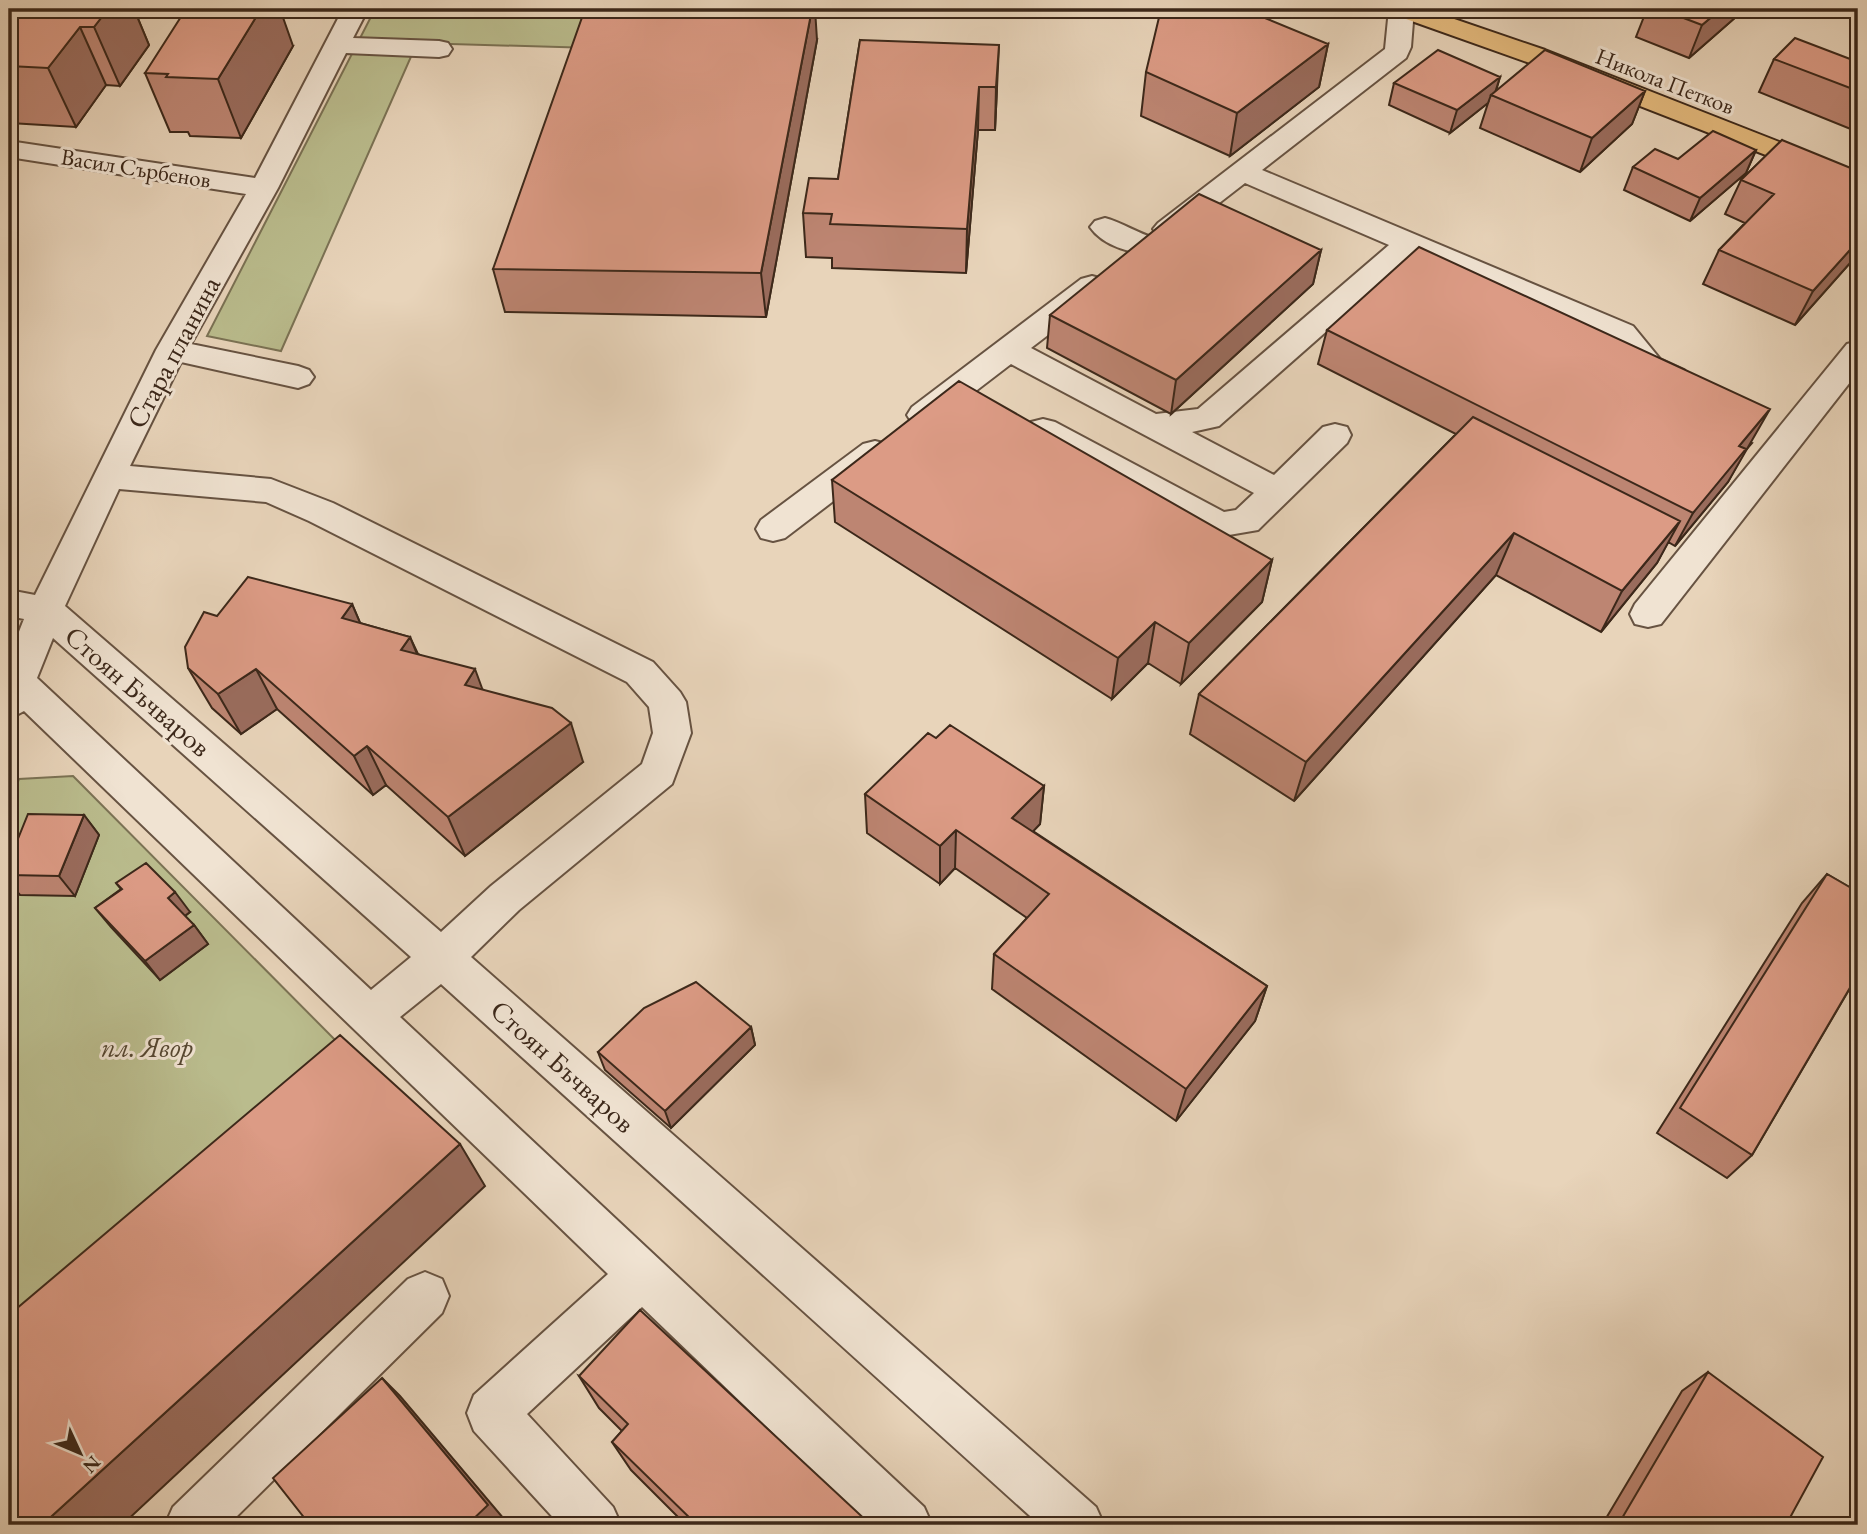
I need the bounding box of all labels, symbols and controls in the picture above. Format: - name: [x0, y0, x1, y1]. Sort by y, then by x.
- street label: Никола Петков: [1591, 41, 1739, 121]
- street label: Васил Сърбенов: [59, 141, 213, 195]
- street label: Стара планина: [118, 269, 229, 434]
- street label: Стоян Бъчваров: [57, 618, 219, 764]
- street label: Стоян Бъчваров: [483, 992, 643, 1140]
- park label: пл. Явор: [101, 1029, 194, 1065]
- north arrow: [46, 1418, 116, 1488]
- text: N: [77, 1450, 106, 1479]

